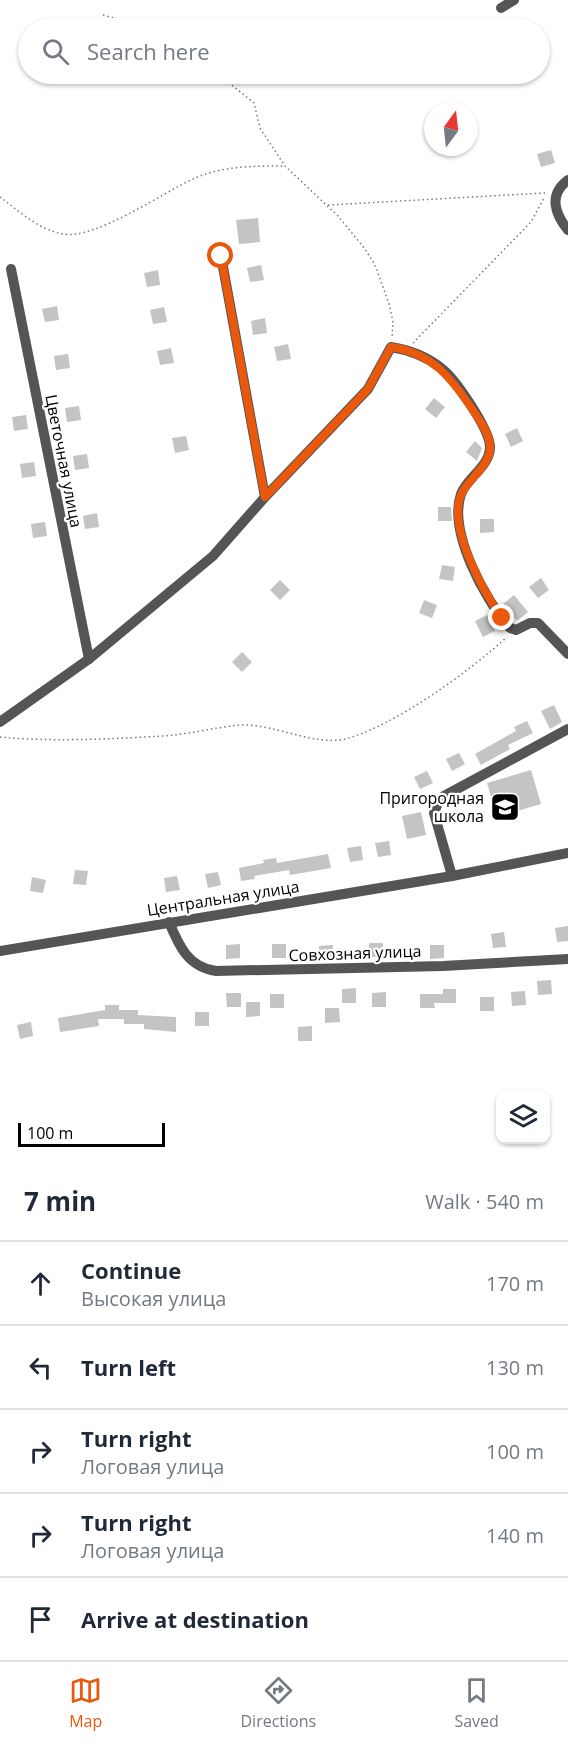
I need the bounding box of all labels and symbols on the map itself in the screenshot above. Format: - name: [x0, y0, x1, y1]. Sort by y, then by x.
- north arrow: [424, 102, 478, 156]
- route start: [207, 242, 233, 268]
- street label: Цветочная улица: [40, 393, 88, 529]
- route end: [488, 604, 514, 630]
- place label: Пригородная школа: [379, 787, 484, 827]
- school or university icon: Пригородная школа: [489, 791, 521, 823]
- street label: Центральная улица: [145, 875, 301, 921]
- street label: Совхозная улица: [288, 940, 422, 966]
- scale bar: [18, 1120, 165, 1148]

